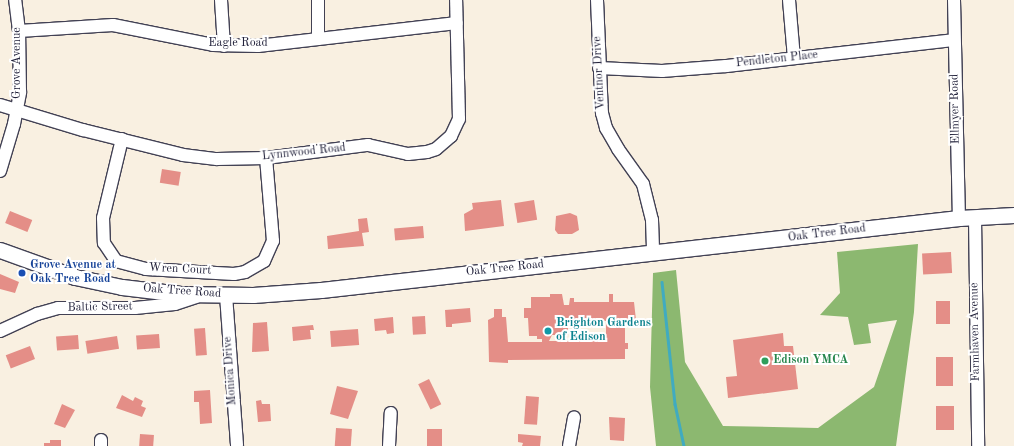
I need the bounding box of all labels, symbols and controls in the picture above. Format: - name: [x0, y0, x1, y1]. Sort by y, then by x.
- street label: Grove Avenue: [11, 27, 25, 99]
- street label: Ventnor Drive: [591, 36, 609, 110]
- street label: Eagle Road: [208, 37, 268, 51]
- street label: Pendleton Place: [735, 49, 819, 71]
- street label: Ellmyer Road: [948, 74, 964, 144]
- street label: Lynnwood Road: [261, 141, 347, 165]
- street label: Oak Tree Road: [787, 222, 867, 246]
- street label: Oak Tree Road: [465, 258, 545, 280]
- place label: Grove Avenue at Oak Tree Road: [30, 259, 116, 287]
- street label: Wren Court: [148, 261, 212, 279]
- marker: Grove Avenue at Oak Tree Road: [17, 268, 27, 278]
- street label: Oak Tree Road: [142, 282, 222, 302]
- street label: Farmhaven Avenue: [968, 282, 984, 382]
- street label: Baltic Street: [67, 300, 133, 316]
- place label: Brighton Gardens of Edison: [556, 317, 651, 345]
- marker: Brighton Gardens of Edison: [543, 326, 553, 336]
- street label: Monica Drive: [221, 336, 241, 406]
- place label: Edison YMCA: [773, 354, 848, 368]
- marker: Edison YMCA: [760, 356, 770, 366]

